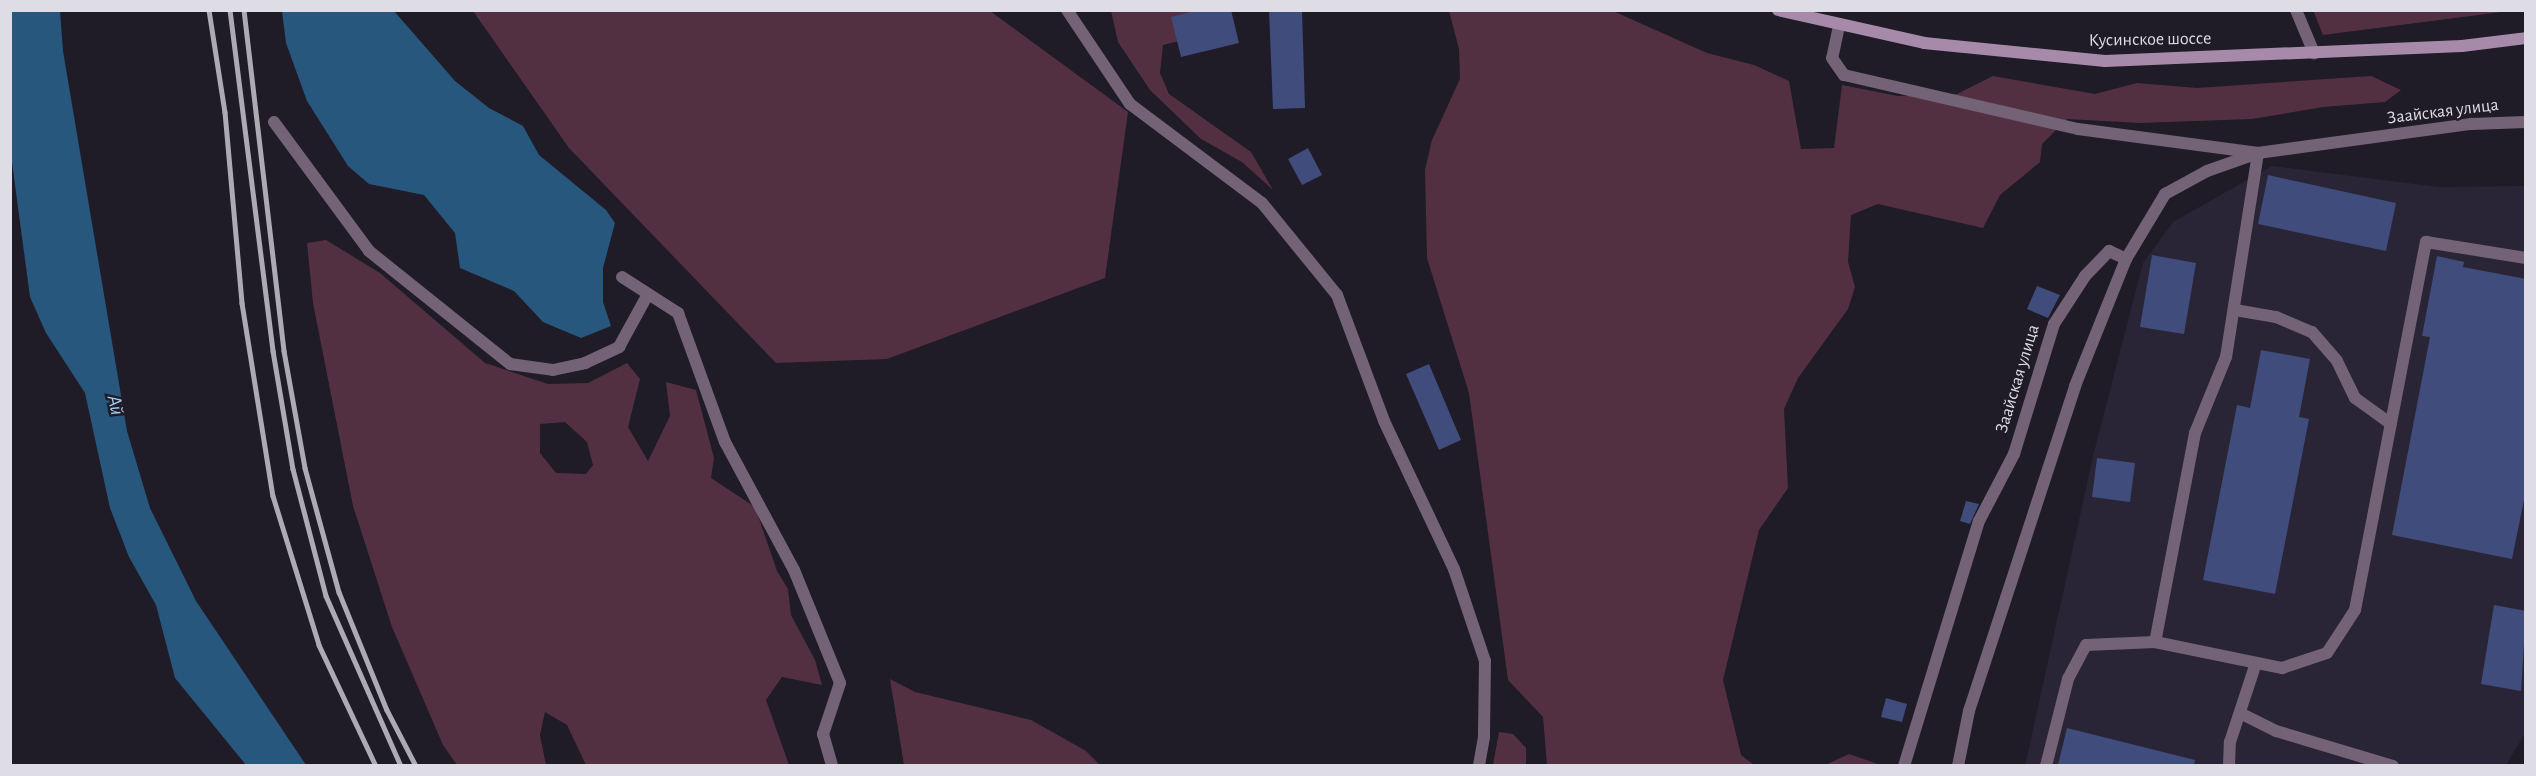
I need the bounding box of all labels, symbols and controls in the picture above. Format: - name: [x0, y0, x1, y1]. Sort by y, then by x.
- street label: Кусинское шоссе: [2088, 28, 2212, 52]
- street label: Заайская улица: [2386, 94, 2500, 130]
- street label: Заайская улица: [1991, 322, 2045, 436]
- water label: Ай: [101, 392, 129, 418]

